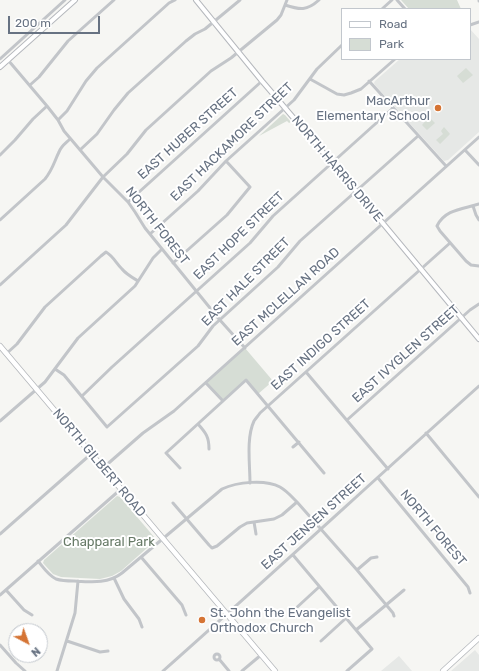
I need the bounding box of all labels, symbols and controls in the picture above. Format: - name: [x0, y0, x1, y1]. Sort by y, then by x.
- scale bar: [10, 8, 102, 34]
- legend: [341, 8, 471, 60]
- text: 200 m: [15, 16, 51, 30]
- text: Road: [379, 17, 407, 31]
- text: Park: [379, 37, 404, 51]
- street label: EAST HACKAMORE STREET: [168, 79, 296, 205]
- street label: EAST HUBER STREET: [135, 85, 241, 183]
- place label: MacArthur Elementary School: [316, 93, 430, 124]
- marker: MacArthur Elementary School: [433, 103, 443, 113]
- street label: NORTH HARRIS DRIVE: [288, 113, 386, 225]
- street label: NORTH FOREST: [122, 184, 192, 268]
- street label: EAST HOPE STREET: [190, 189, 288, 283]
- street label: EAST HALE STREET: [198, 234, 294, 330]
- street label: EAST MCLELLAN ROAD: [229, 244, 343, 350]
- street label: EAST INDIGO STREET: [268, 296, 374, 394]
- street label: EAST IVYGLEN STREET: [349, 302, 463, 406]
- street label: NORTH GILBERT ROAD: [49, 406, 149, 520]
- street label: EAST JENSEN STREET: [258, 471, 370, 573]
- street label: NORTH FOREST: [397, 487, 469, 569]
- park label: Chapparal Park: [63, 534, 155, 550]
- place label: St. John the Evangelist Orthodox Church: [210, 605, 351, 636]
- marker: St. John the Evangelist Orthodox Church: [197, 615, 207, 625]
- north arrow: [8, 623, 48, 663]
- text: N: [28, 644, 43, 659]

